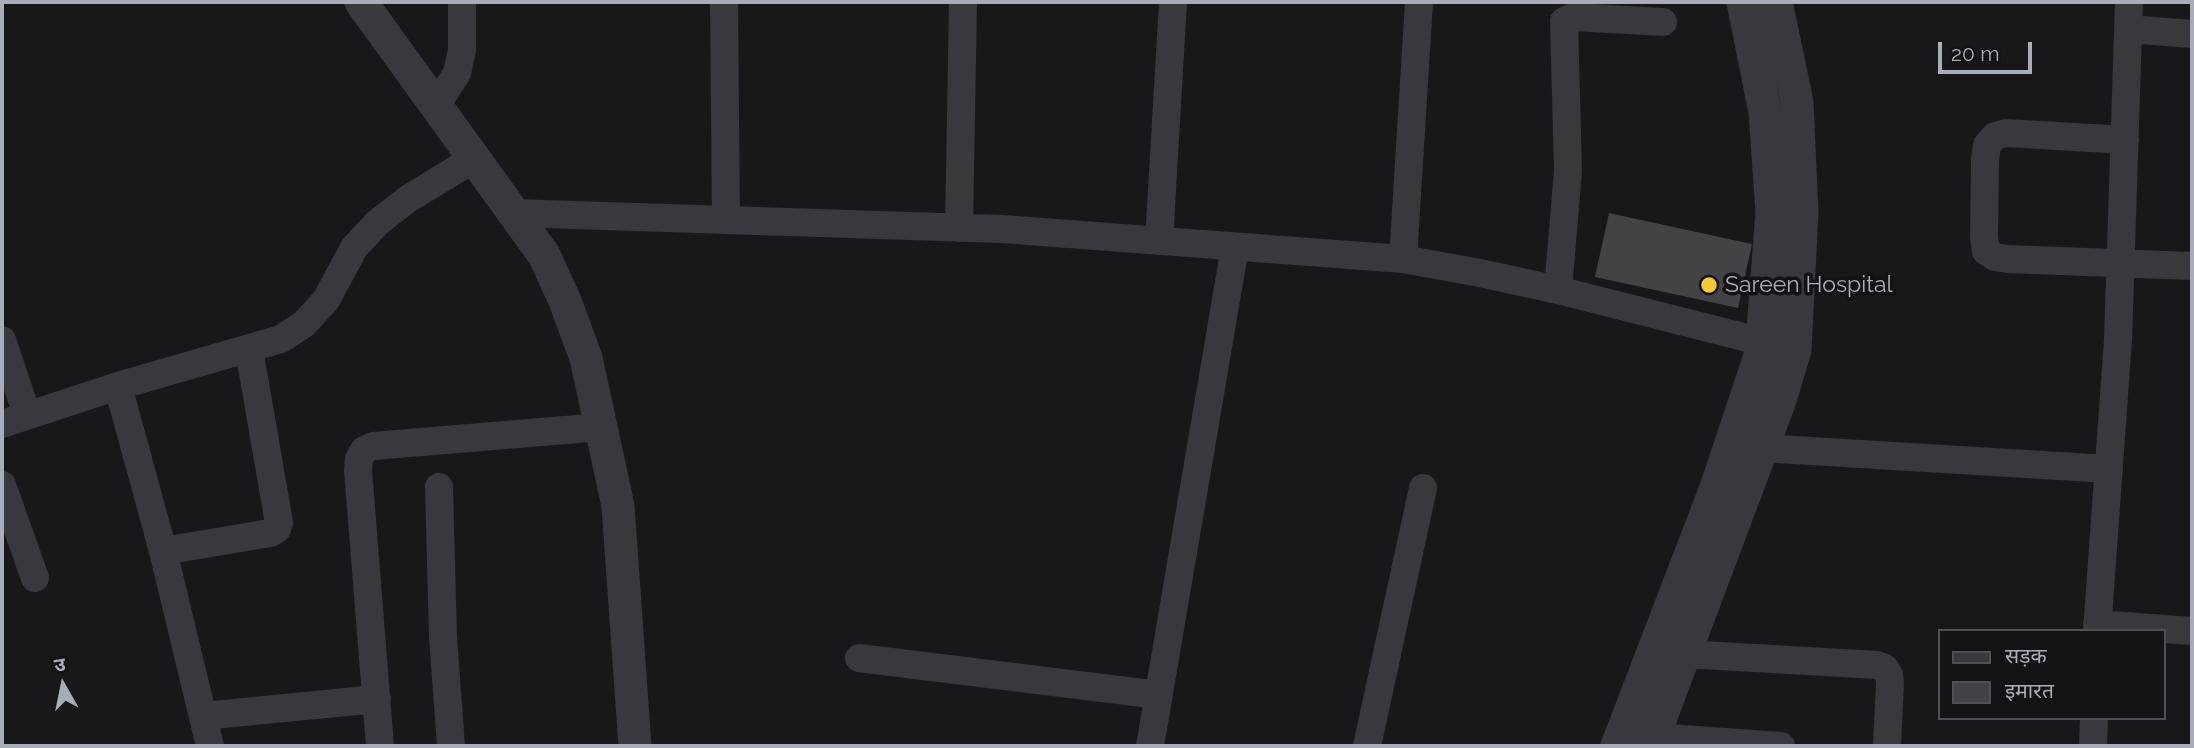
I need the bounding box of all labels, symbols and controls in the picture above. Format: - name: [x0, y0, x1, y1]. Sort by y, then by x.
- scale bar: [1942, 28, 2036, 72]
- text: 20 m: [1951, 41, 1999, 66]
- place label: Sareen Hospital: [1725, 271, 1893, 299]
- marker: Sareen Hospital: [1699, 275, 1719, 295]
- legend: [1938, 629, 2166, 720]
- text: सड़क: [2005, 643, 2047, 668]
- north arrow: [28, 650, 98, 720]
- text: उ: [53, 653, 67, 676]
- text: इमारत: [2005, 678, 2054, 703]

